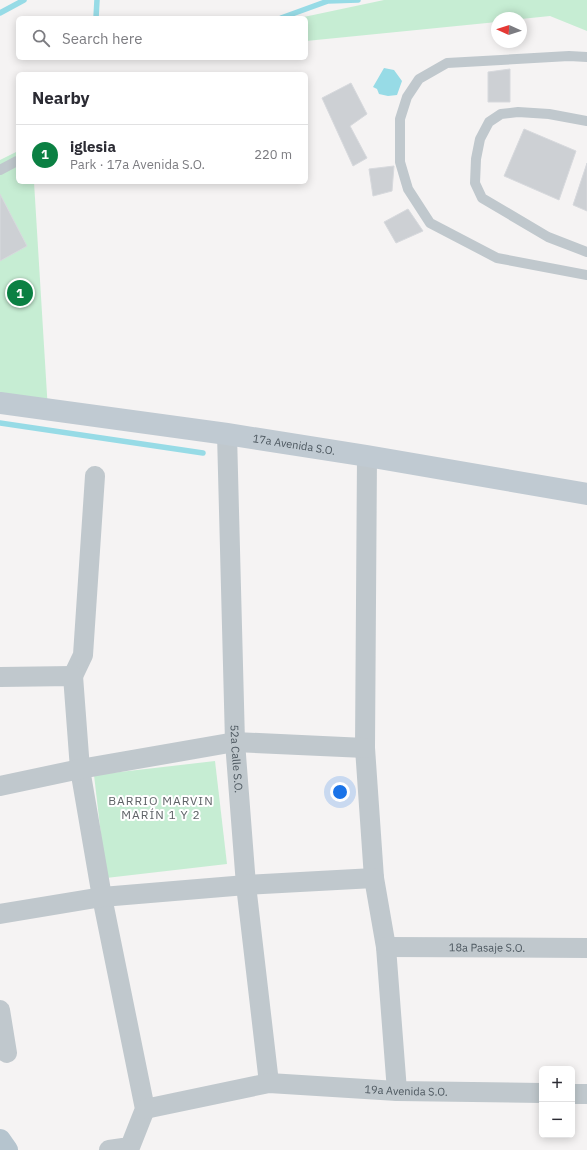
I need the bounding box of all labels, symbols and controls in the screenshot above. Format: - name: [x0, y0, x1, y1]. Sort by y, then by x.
- north arrow: [491, 12, 527, 48]
- search box: [16, 16, 308, 60]
- icon: search: [30, 27, 52, 49]
- text: Search here: [62, 29, 142, 48]
- text: Nearby: [32, 87, 90, 109]
- text: iglesia: [70, 137, 116, 156]
- text: 1: [41, 146, 49, 163]
- text: 220 m: [254, 146, 292, 163]
- text: Park · 17a Avenida S.O.: [70, 156, 205, 173]
- pin: 1: [7, 278, 33, 308]
- street label: 17a Avenida S.O.: [252, 431, 336, 458]
- street label: 52a Calle S.O.: [228, 724, 246, 794]
- your location: [330, 782, 350, 802]
- district label: BARRIO MARVIN MARÍN 1 Y 2: [108, 793, 214, 822]
- street label: 18a Pasaje S.O.: [449, 940, 525, 955]
- map controls: [539, 1066, 575, 1138]
- button: +: [539, 1066, 575, 1102]
- street label: 19a Avenida S.O.: [364, 1082, 448, 1099]
- button: −: [539, 1102, 575, 1138]

